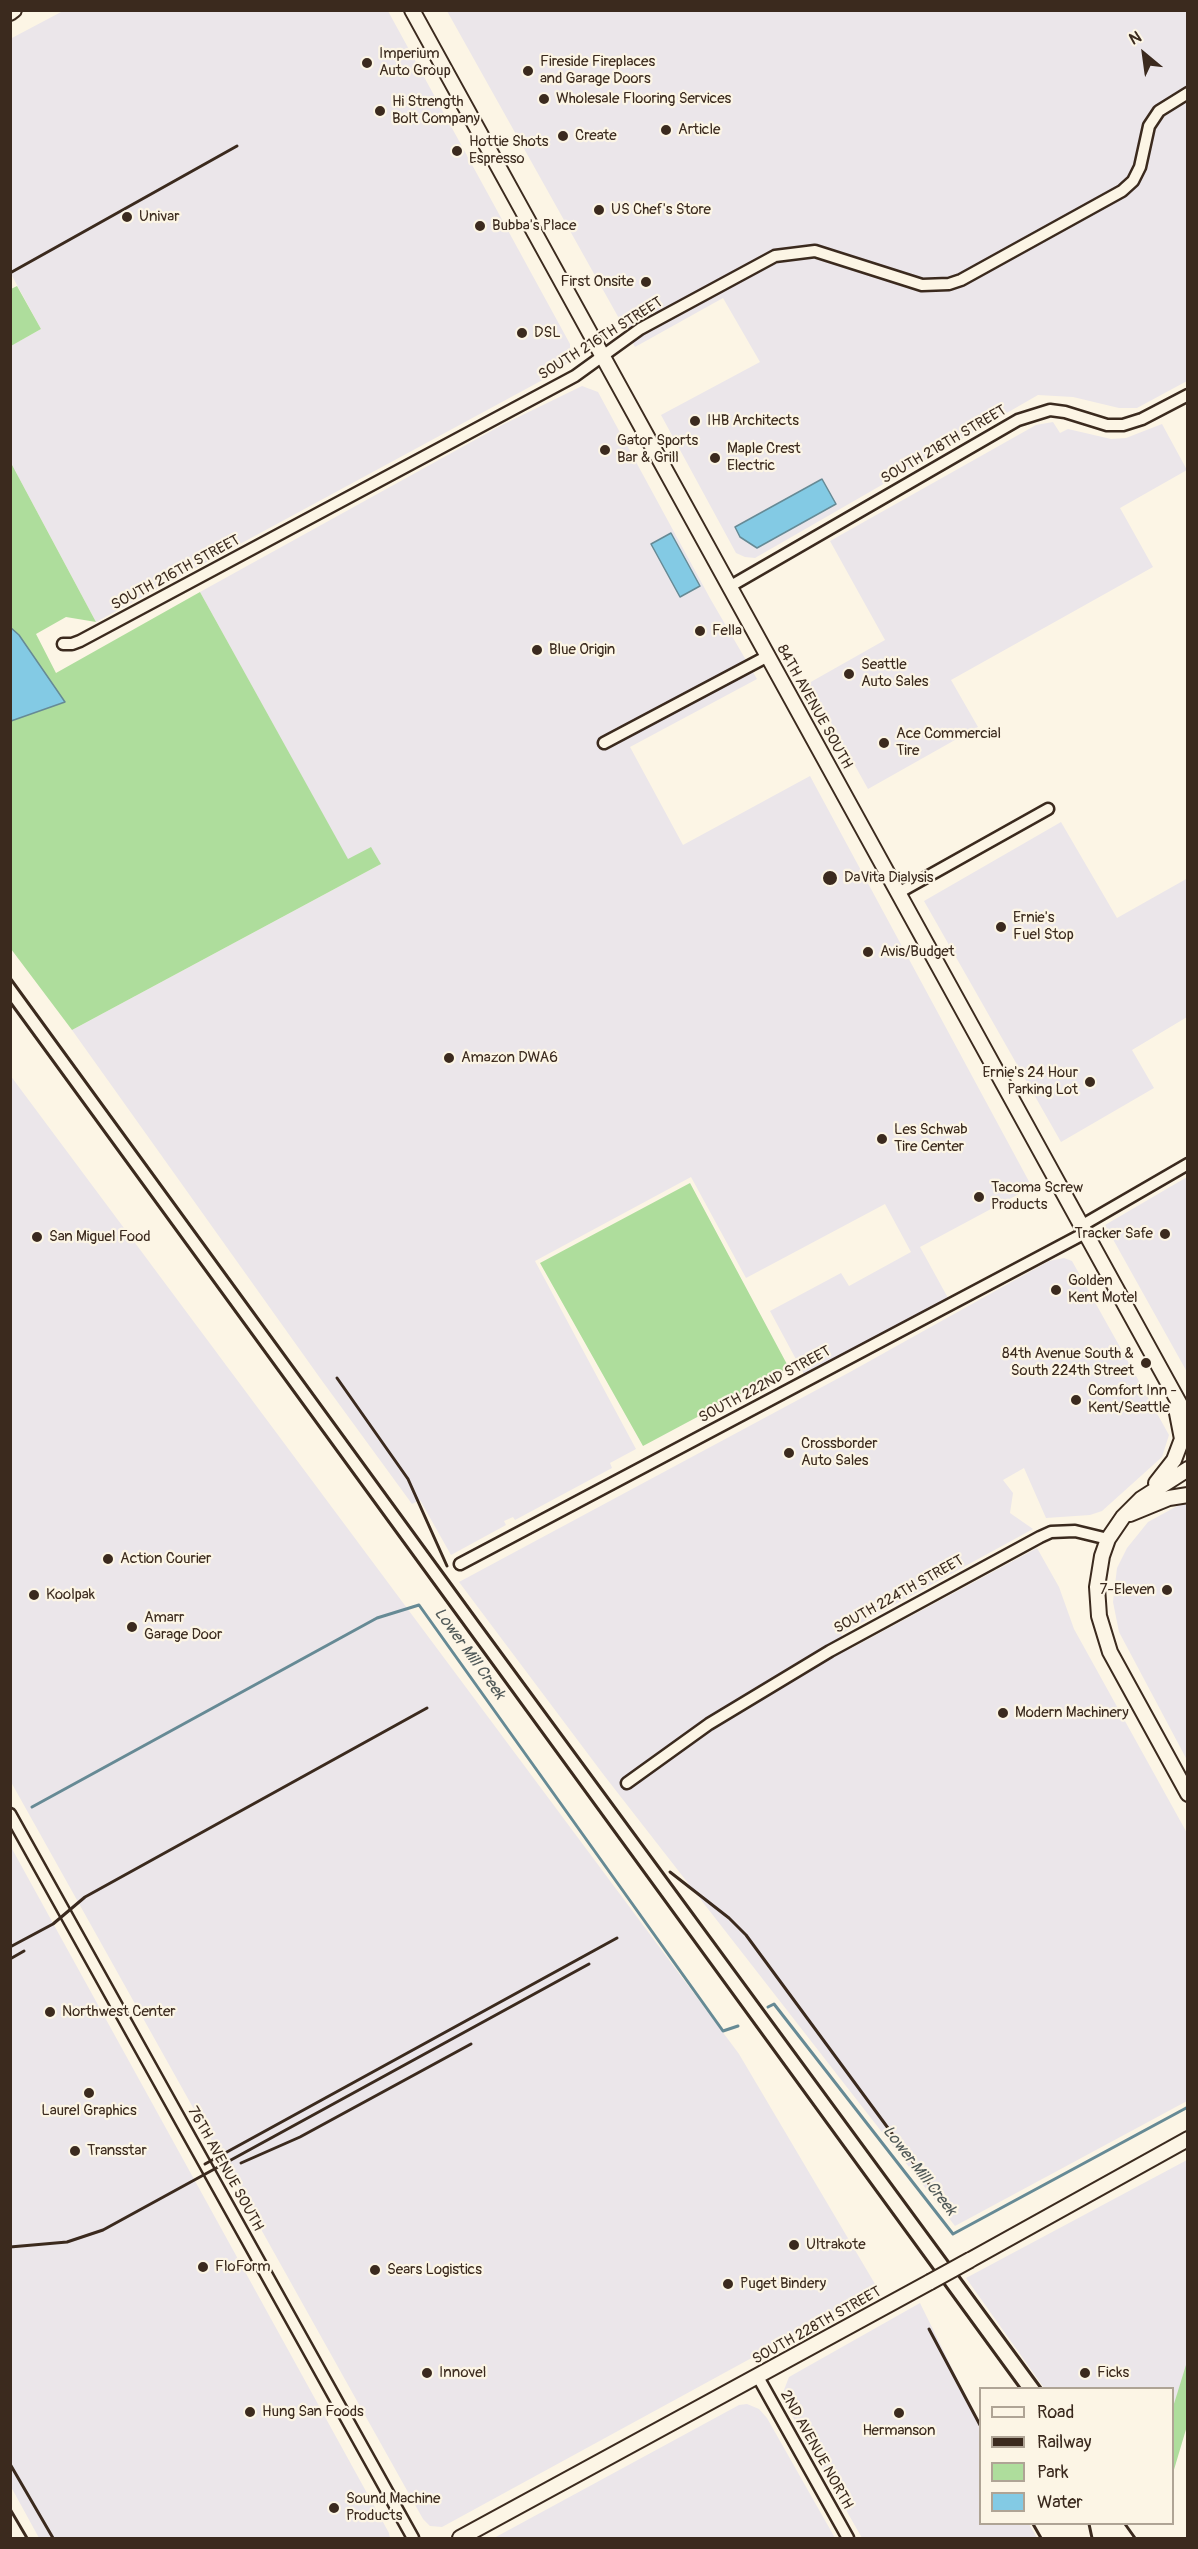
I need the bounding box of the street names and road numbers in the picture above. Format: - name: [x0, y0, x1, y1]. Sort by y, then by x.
- street label: SOUTH 216TH STREET: [536, 293, 666, 385]
- street label: SOUTH 218TH STREET: [878, 402, 1010, 488]
- street label: SOUTH 216TH STREET: [109, 531, 243, 615]
- street label: 84TH AVENUE SOUTH: [772, 642, 856, 772]
- street label: SOUTH 222ND STREET: [696, 1343, 834, 1427]
- street label: SOUTH 224TH STREET: [831, 1552, 967, 1638]
- street label: 76TH AVENUE SOUTH: [183, 2104, 267, 2234]
- street label: SOUTH 228TH STREET: [750, 2283, 884, 2369]
- street label: 2ND AVENUE NORTH: [776, 2387, 856, 2513]

